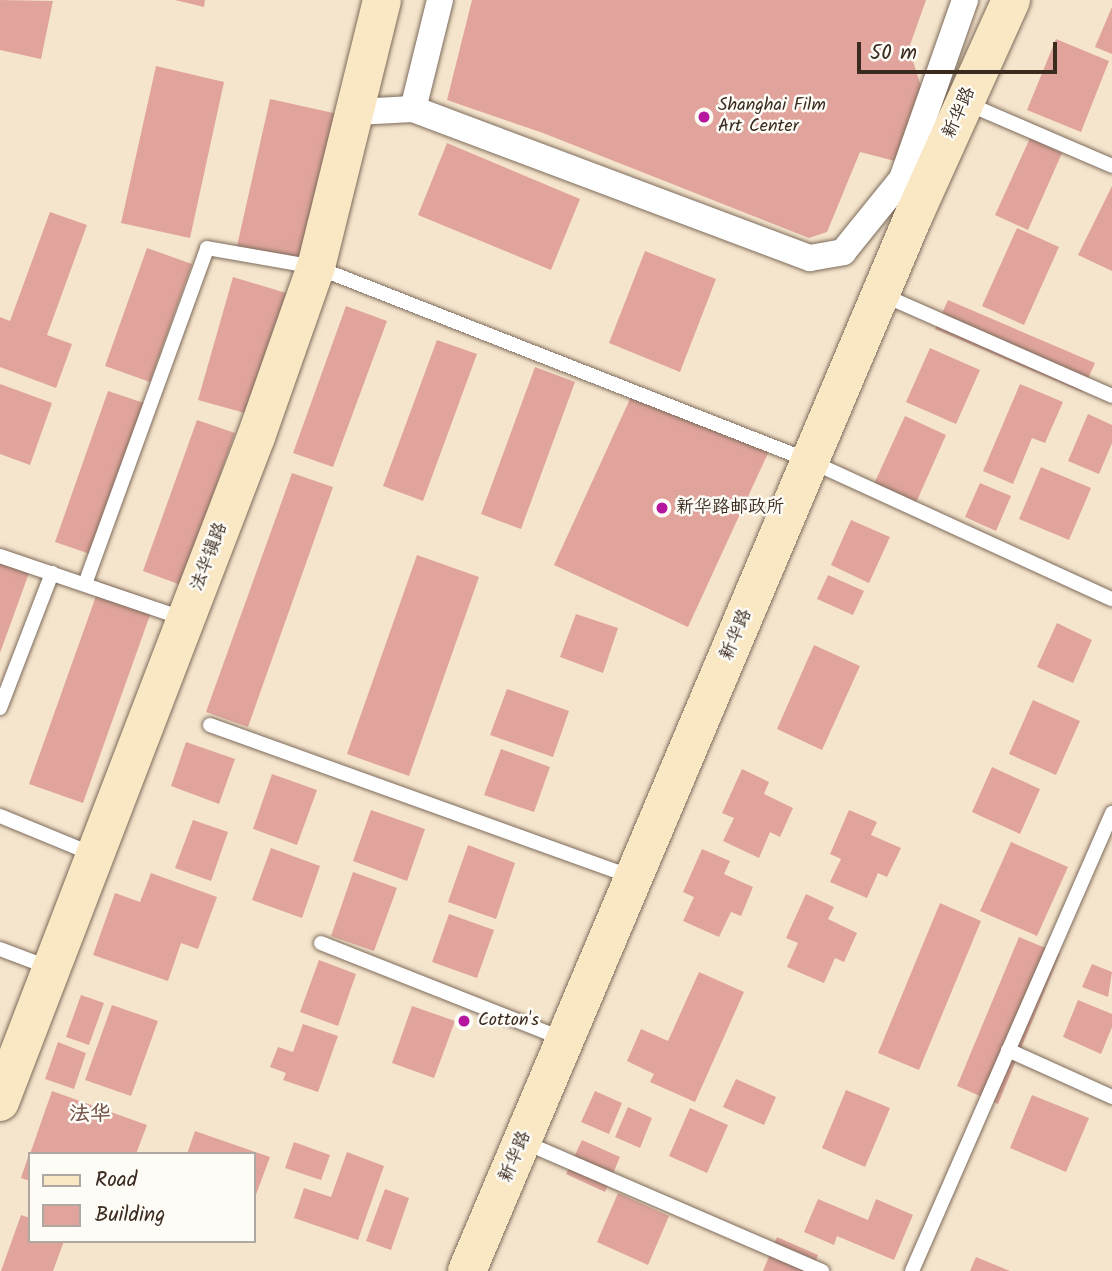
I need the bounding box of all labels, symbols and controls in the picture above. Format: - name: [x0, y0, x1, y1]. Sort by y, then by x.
- scale bar: [860, 28, 1060, 72]
- text: 50 m: [870, 37, 917, 70]
- street label: 新华路: [939, 84, 981, 142]
- place label: Shanghai Film Art Center: [718, 96, 826, 138]
- marker: Shanghai Film Art Center: [696, 109, 712, 125]
- place label: 新华路邮政所: [676, 497, 784, 519]
- marker: 新华路邮政所: [654, 500, 670, 516]
- street label: 法华镇路: [187, 520, 233, 594]
- street label: 新华路: [717, 606, 757, 664]
- place label: Cotton's: [478, 1010, 539, 1032]
- marker: Cotton's: [456, 1013, 472, 1029]
- district label: 法华: [69, 1102, 111, 1128]
- street label: 新华路: [496, 1128, 536, 1186]
- legend: [28, 1152, 256, 1243]
- text: Road: [95, 1164, 137, 1197]
- text: Building: [95, 1199, 165, 1232]

